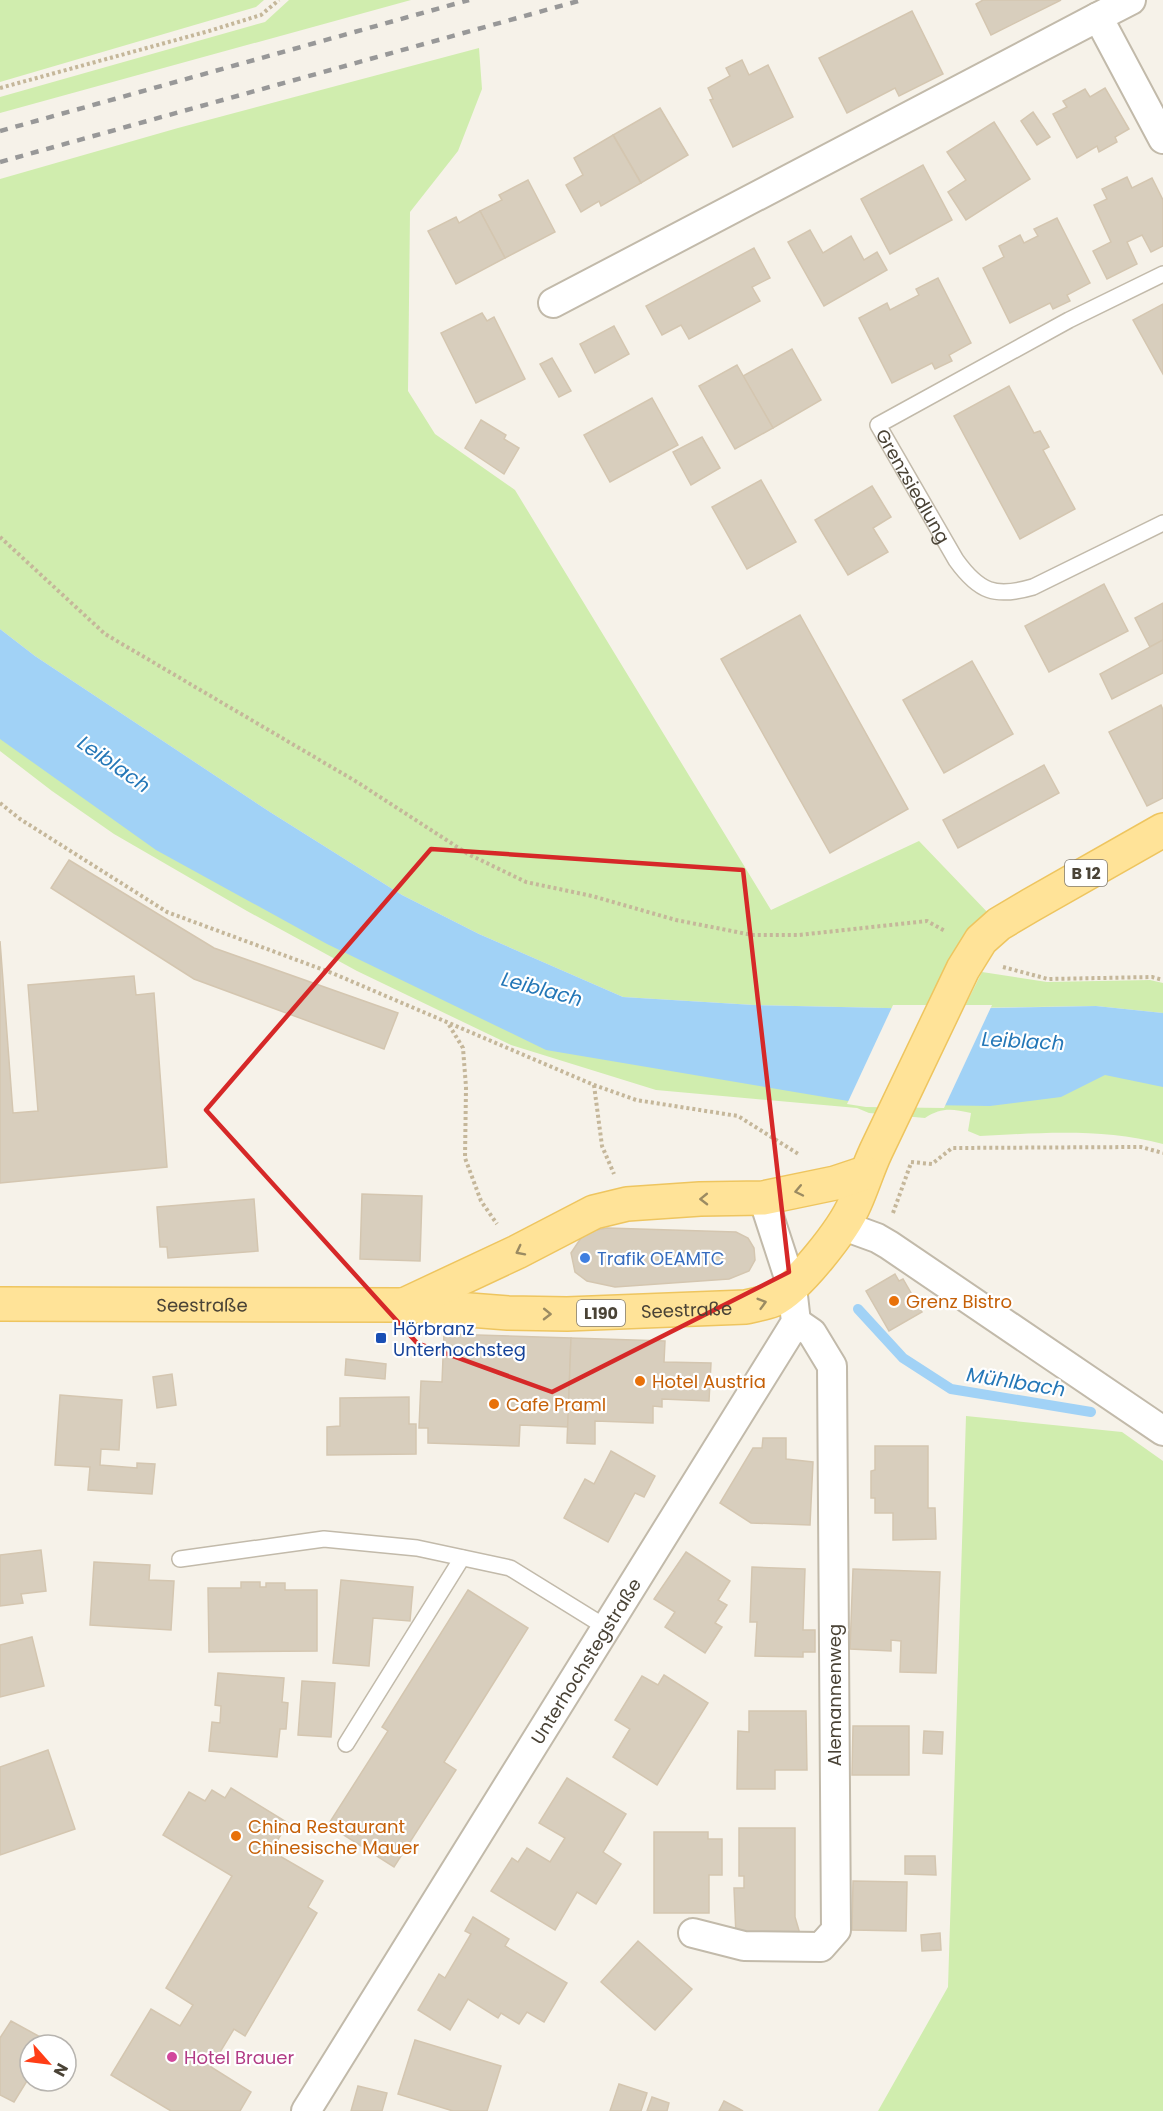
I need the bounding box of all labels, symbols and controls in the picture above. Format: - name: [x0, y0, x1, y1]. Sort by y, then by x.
- street label: Grenzsiedlung: [870, 424, 956, 548]
- water label: Leiblach: [72, 729, 156, 799]
- road number: B 12: [1065, 860, 1107, 886]
- water label: Leiblach: [498, 965, 586, 1013]
- water label: Leiblach: [981, 1025, 1065, 1057]
- one-way arrow: [794, 1184, 804, 1197]
- one-way arrow: [700, 1193, 709, 1205]
- one-way arrow: [515, 1243, 526, 1255]
- place label: Trafik OEAMTC: [597, 1246, 725, 1271]
- marker: Trafik OEAMTC: [578, 1251, 592, 1265]
- place label: Grenz Bistro: [906, 1289, 1012, 1314]
- street label: Seestraße: [156, 1292, 248, 1317]
- marker: Grenz Bistro: [887, 1294, 901, 1308]
- street label: Seestraße: [641, 1295, 733, 1324]
- one-way arrow: [756, 1298, 767, 1310]
- road number: L190: [577, 1300, 625, 1326]
- one-way arrow: [542, 1308, 551, 1320]
- place label: Hörbranz Unterhochsteg: [393, 1316, 526, 1362]
- marker: Hörbranz Unterhochsteg: [374, 1331, 388, 1345]
- water label: Mühlbach: [965, 1360, 1067, 1404]
- place label: Hotel Austria: [652, 1369, 766, 1394]
- marker: Hotel Austria: [633, 1374, 647, 1388]
- place label: Cafe Praml: [506, 1392, 606, 1417]
- marker: Cafe Praml: [487, 1397, 501, 1411]
- street label: Unterhochstegstraße: [525, 1573, 647, 1749]
- street label: Alemannenweg: [822, 1624, 847, 1766]
- place label: China Restaurant Chinesische Mauer: [248, 1814, 420, 1860]
- marker: China Restaurant Chinesische Mauer: [229, 1829, 243, 1843]
- north arrow: [18, 2033, 78, 2093]
- place label: Hotel Brauer: [184, 2045, 295, 2070]
- marker: Hotel Brauer: [165, 2050, 179, 2064]
- text: N: [48, 2059, 74, 2081]

